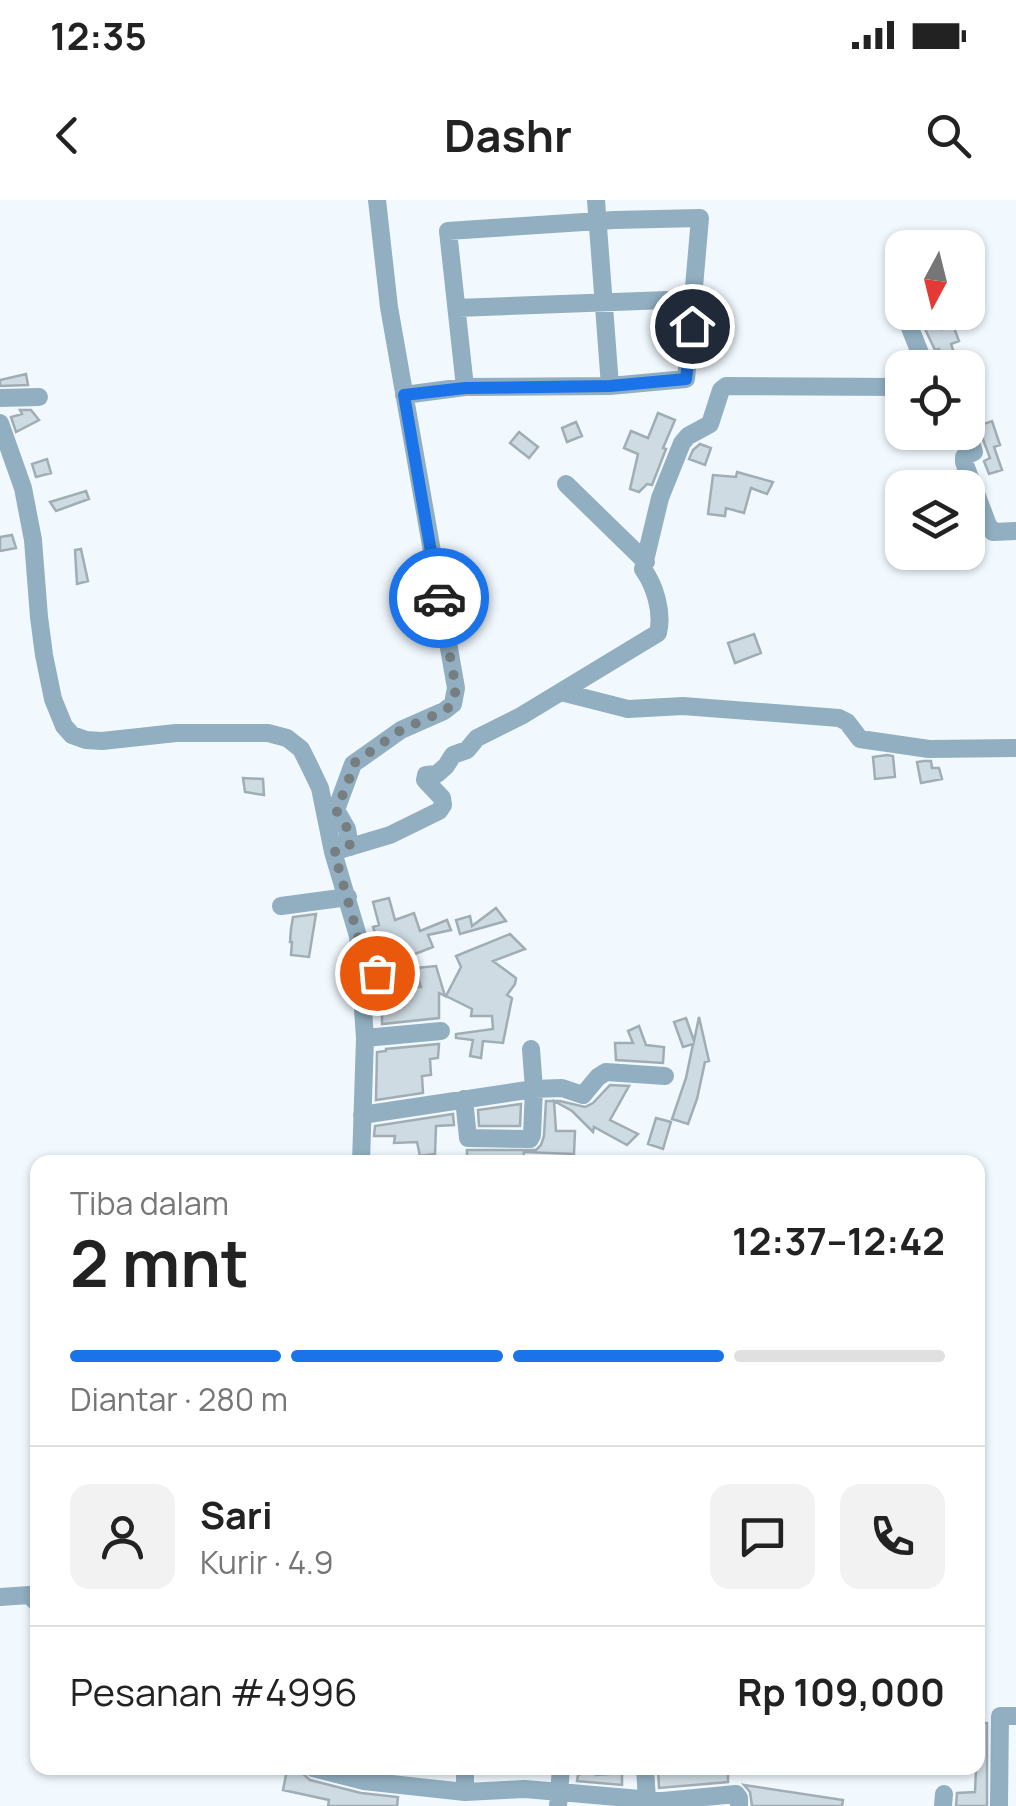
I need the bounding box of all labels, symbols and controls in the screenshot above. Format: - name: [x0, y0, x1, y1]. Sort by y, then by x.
- text: 12:35: [50, 9, 147, 61]
- text: Dashr: [444, 104, 572, 166]
- icon: back: [40, 108, 95, 163]
- icon: search: [921, 108, 976, 163]
- north arrow: [885, 230, 985, 330]
- map controls: [885, 230, 985, 570]
- pin: [650, 284, 735, 369]
- icon: home: [665, 299, 720, 354]
- button: locate: [885, 350, 985, 450]
- button: layers: [885, 470, 985, 570]
- courier: [389, 548, 489, 648]
- icon: car: [412, 571, 467, 626]
- pin: [335, 931, 420, 1016]
- icon: bag: [350, 946, 405, 1001]
- text: Tiba dalam: [70, 1181, 229, 1225]
- text: 12:37–12:42: [732, 1214, 945, 1266]
- text: 2 mnt: [70, 1218, 249, 1307]
- text: Diantar · 280 m: [70, 1377, 288, 1421]
- button: person: [70, 1484, 175, 1589]
- button: chat: [710, 1484, 815, 1589]
- button: phone: [840, 1484, 945, 1589]
- text: Sari: [200, 1488, 273, 1540]
- text: Kurir · 4.9: [200, 1540, 334, 1584]
- text: Pesanan #4996: [70, 1665, 358, 1717]
- text: Rp 109,000: [737, 1665, 945, 1717]

